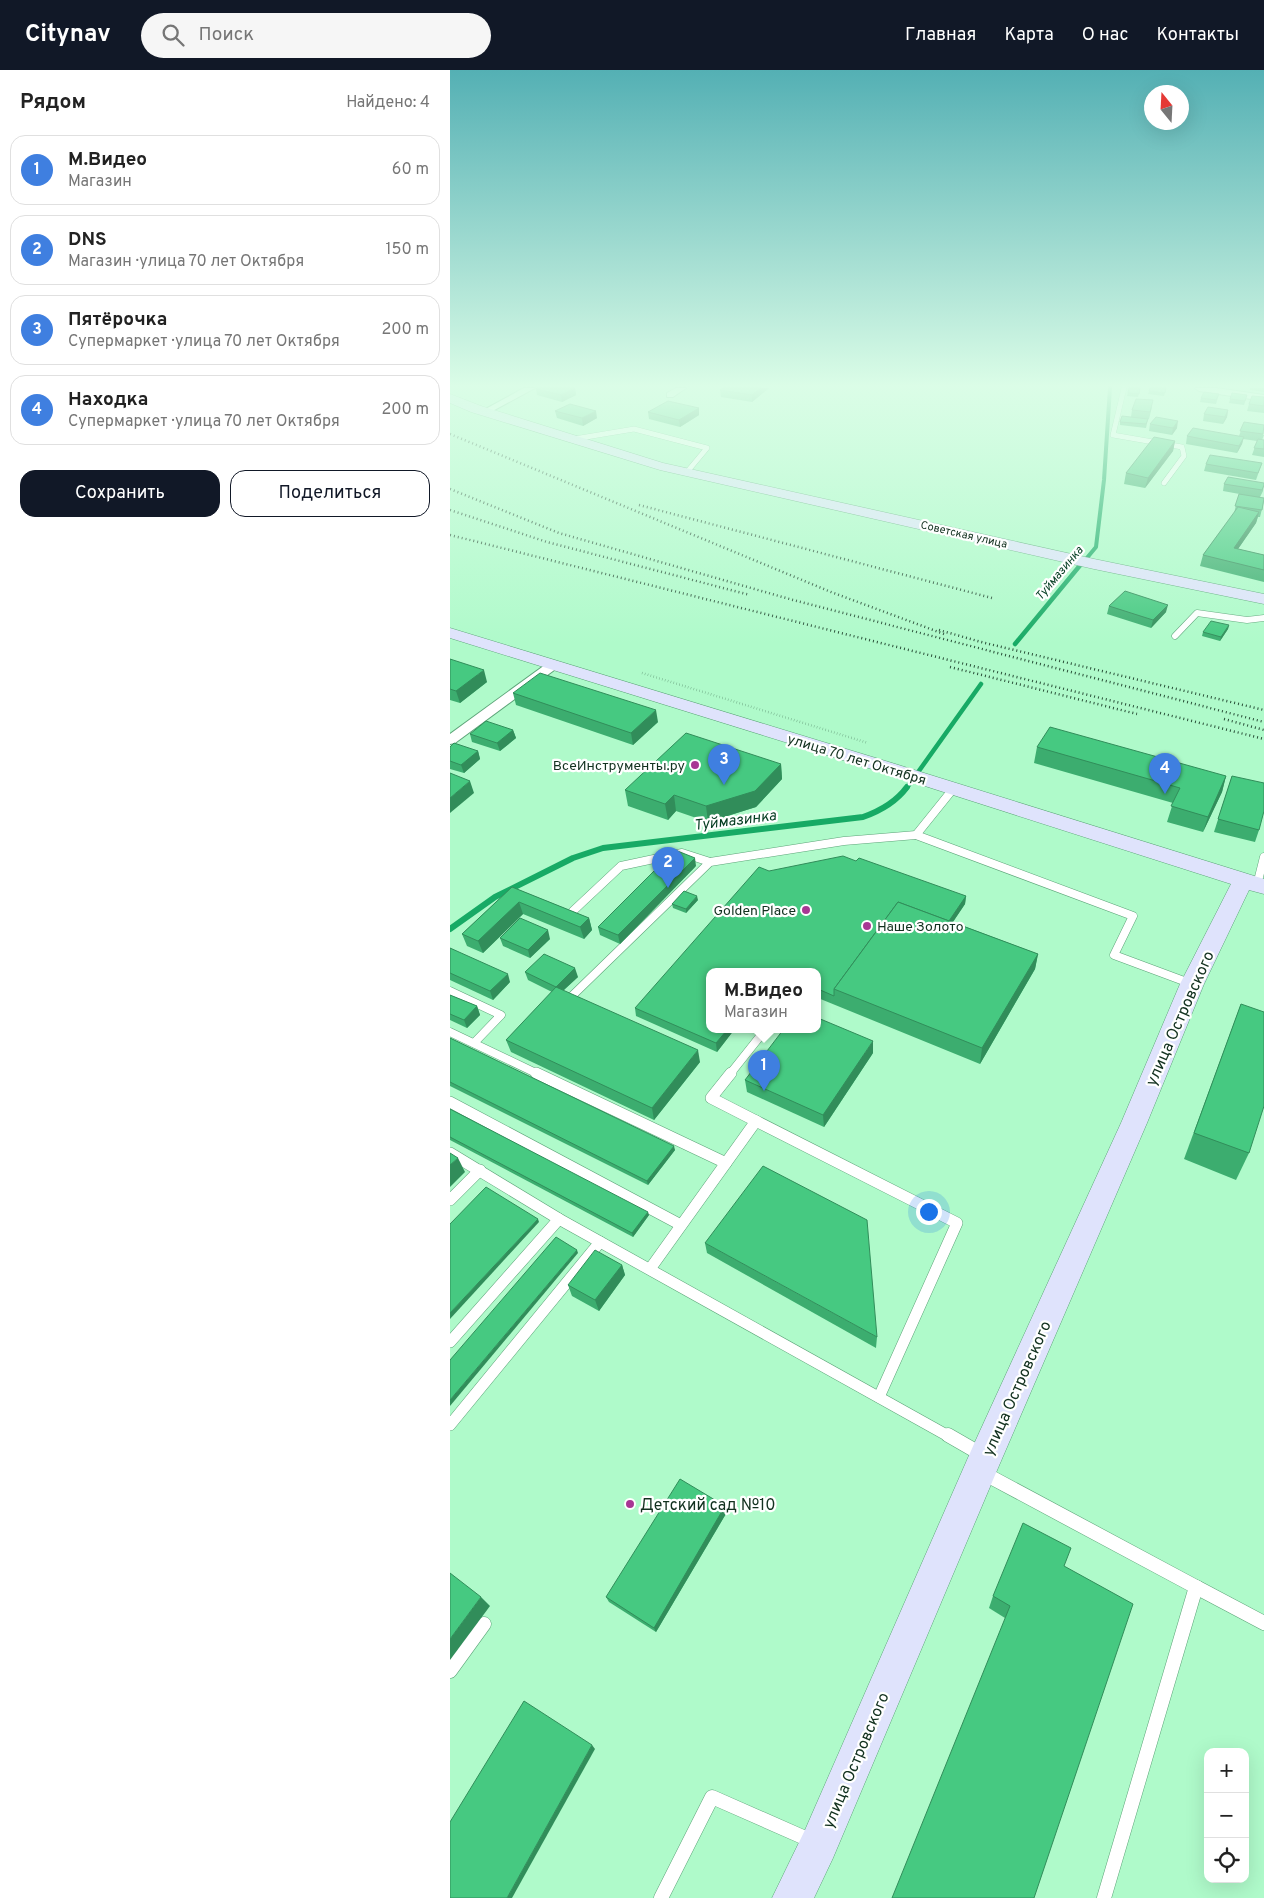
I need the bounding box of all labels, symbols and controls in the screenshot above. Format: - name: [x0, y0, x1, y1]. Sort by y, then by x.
- search box: [141, 13, 491, 58]
- text: Citynav: [25, 20, 111, 50]
- icon: search: [159, 21, 187, 49]
- text: Поиск: [199, 23, 254, 47]
- text: Главная: [905, 24, 976, 47]
- text: Карта: [1004, 24, 1054, 47]
- text: О нас: [1082, 24, 1128, 47]
- text: Контакты: [1156, 24, 1239, 47]
- north arrow: [1144, 85, 1189, 130]
- text: Рядом: [20, 89, 86, 116]
- text: Найдено: 4: [346, 93, 430, 113]
- text: М.Видео: [68, 148, 147, 172]
- text: 1: [34, 160, 40, 180]
- text: 60 m: [392, 160, 429, 180]
- text: Магазин: [68, 172, 132, 192]
- text: DNS: [68, 228, 107, 252]
- text: 2: [32, 240, 42, 260]
- text: 150 m: [386, 240, 429, 260]
- text: Магазин · улица 70 лет Октября: [68, 252, 304, 272]
- text: Пятёрочка: [68, 308, 167, 332]
- text: 3: [32, 320, 42, 340]
- text: 200 m: [381, 320, 429, 340]
- text: Супермаркет · улица 70 лет Октября: [68, 332, 340, 352]
- text: Находка: [68, 388, 148, 412]
- text: 4: [32, 400, 42, 420]
- text: 200 m: [381, 400, 429, 420]
- text: Супермаркет · улица 70 лет Октября: [68, 412, 340, 432]
- button: Сохранить: [20, 470, 220, 517]
- button: Поделиться: [230, 470, 430, 517]
- street label: Советская улица: [919, 518, 1009, 552]
- water label: Туймазинка: [1032, 542, 1088, 604]
- street label: улица 70 лет Октября: [785, 731, 928, 790]
- pin: 3: [708, 744, 740, 785]
- pin: 4: [1149, 753, 1181, 794]
- place label: ВсеИнструменты.ру: [553, 758, 685, 775]
- marker: ВсеИнструменты.ру: [689, 759, 701, 771]
- water label: Туймазинка: [693, 807, 778, 836]
- pin: 2: [652, 847, 684, 888]
- place label: Golden Place: [713, 903, 796, 920]
- marker: Golden Place: [800, 904, 812, 916]
- place label: Наше Золото: [877, 919, 964, 936]
- marker: Наше Золото: [861, 920, 873, 932]
- street label: улица Островского: [1142, 948, 1220, 1089]
- popup: [706, 968, 821, 1033]
- text: М.Видео: [724, 979, 803, 1003]
- text: Магазин: [724, 1003, 788, 1023]
- pin: 1: [748, 1050, 780, 1091]
- your location: [916, 1199, 942, 1225]
- street label: улица Островского: [979, 1318, 1057, 1459]
- place label: Детский сад №10: [640, 1496, 776, 1516]
- marker: Детский сад №10: [624, 1498, 636, 1510]
- street label: улица Островского: [819, 1690, 895, 1832]
- map controls: [1204, 1748, 1249, 1883]
- button: +: [1204, 1748, 1249, 1793]
- button: −: [1204, 1793, 1249, 1838]
- button: locate: [1204, 1838, 1249, 1883]

